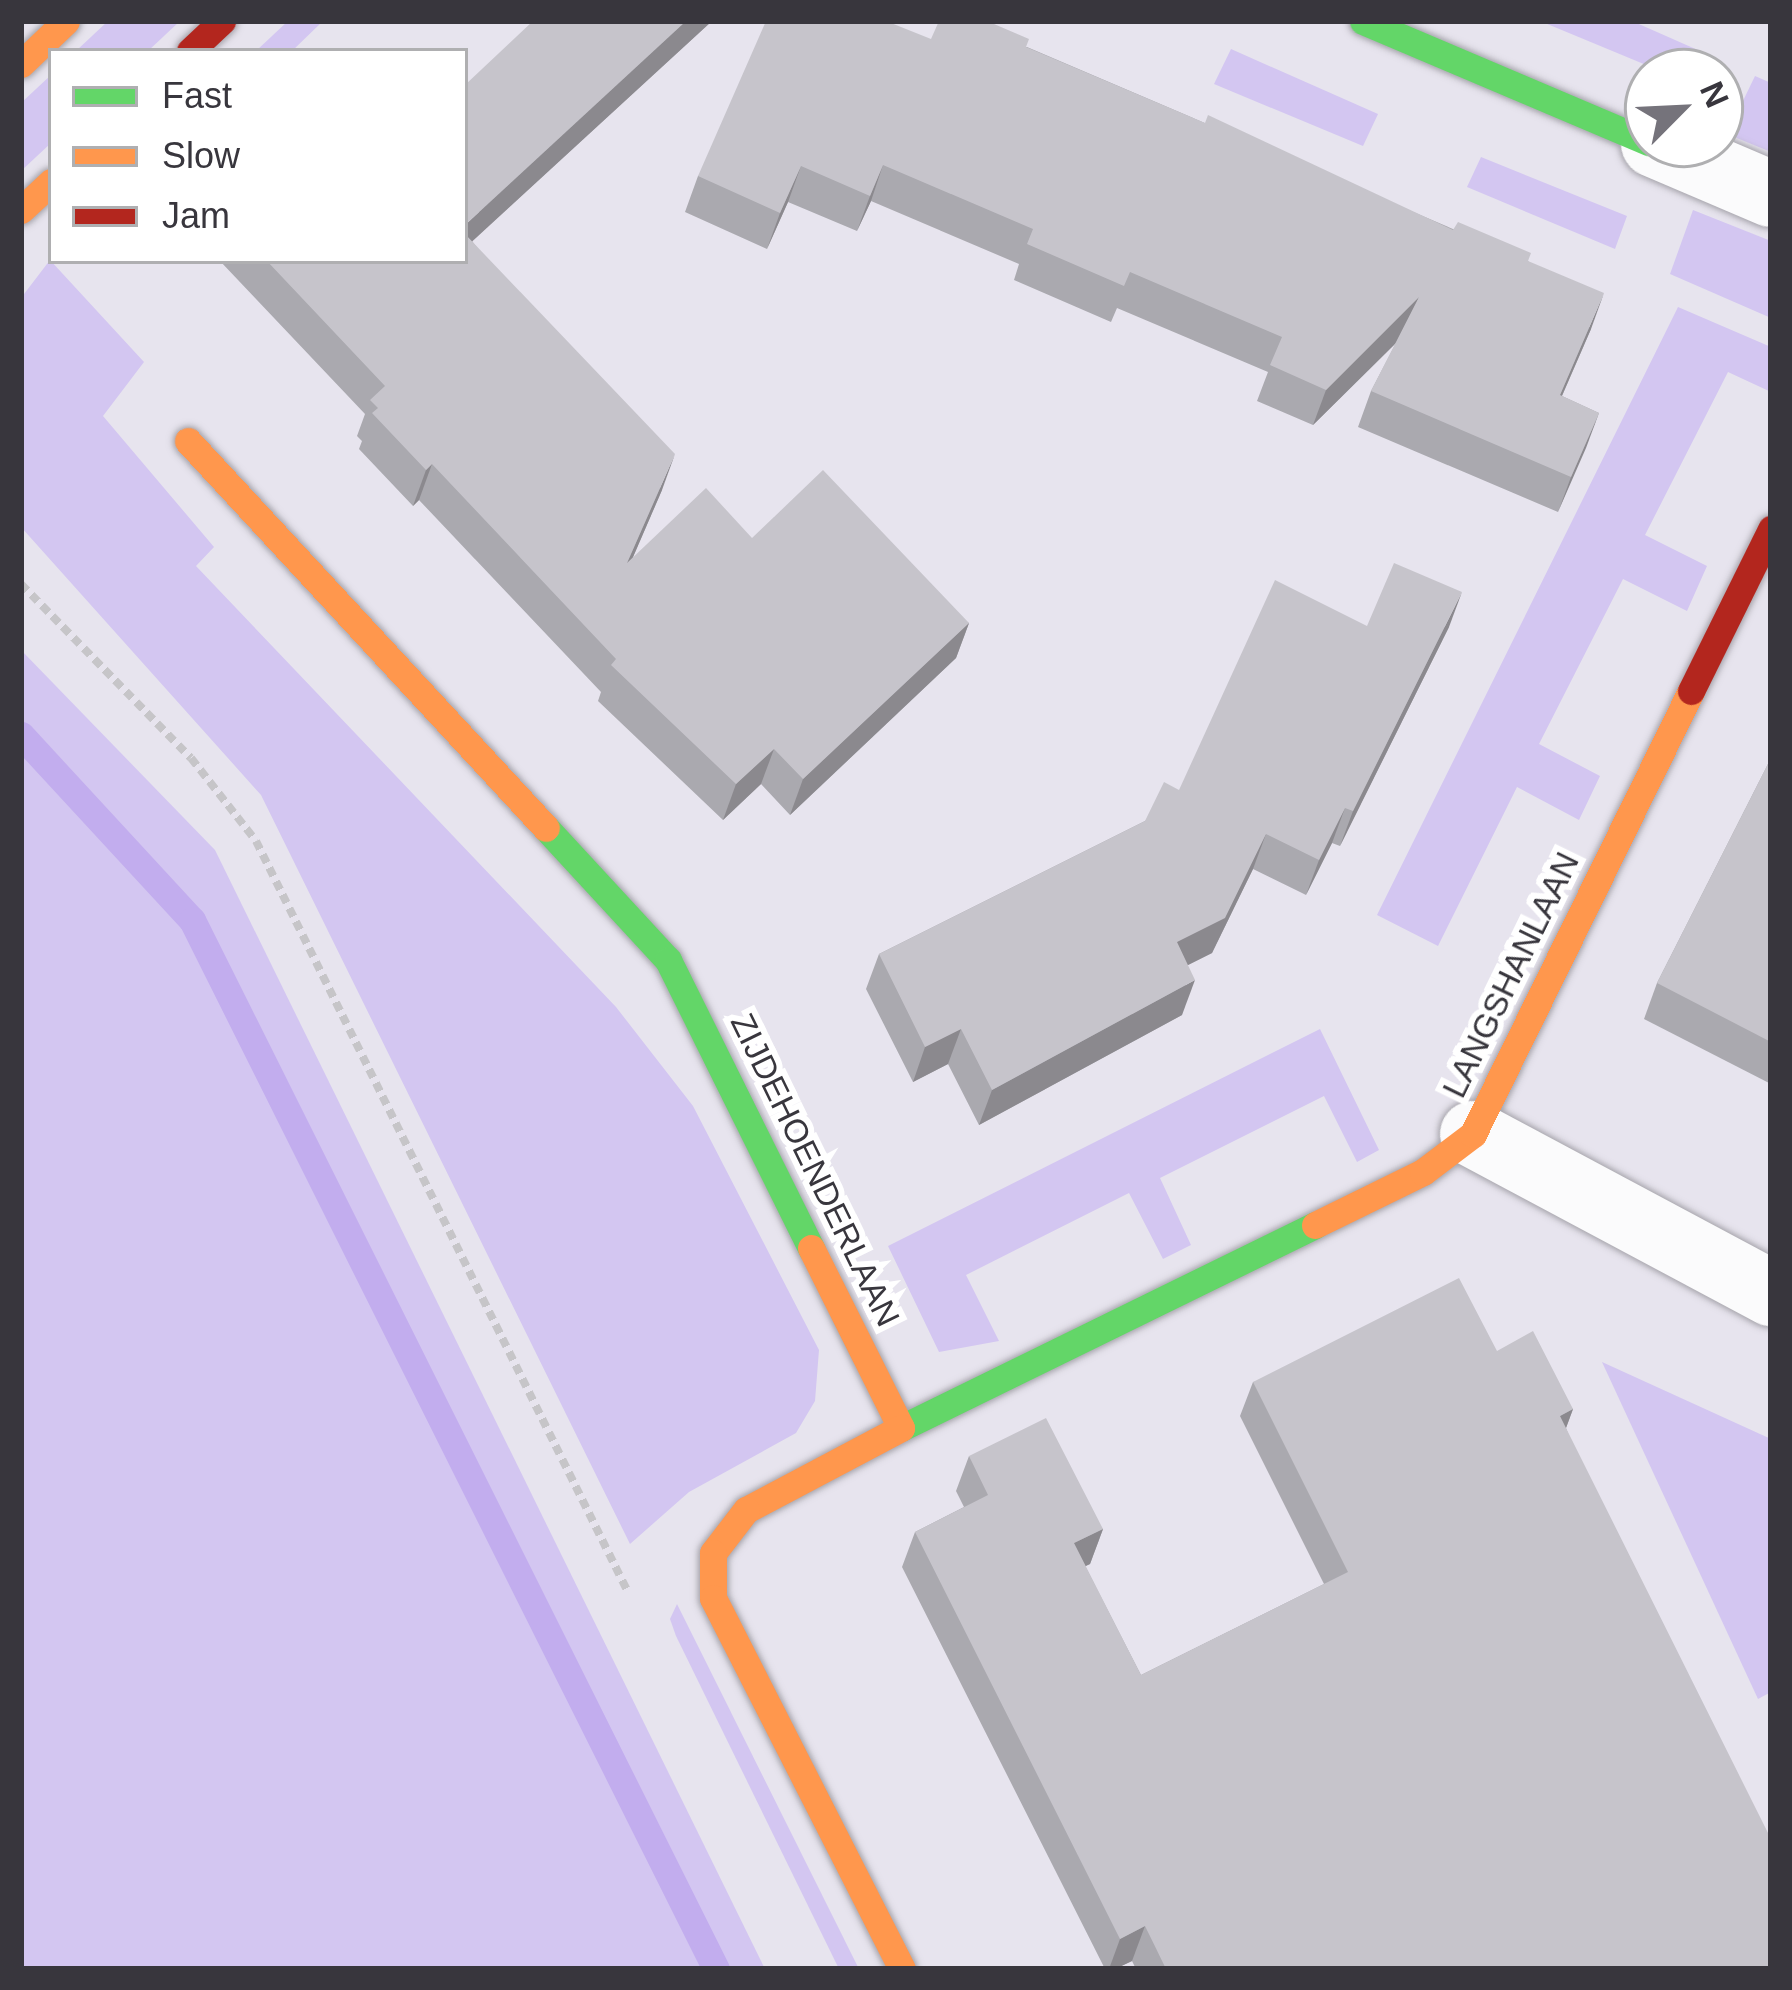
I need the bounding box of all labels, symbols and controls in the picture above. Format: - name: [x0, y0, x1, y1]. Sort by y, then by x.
- legend: [48, 48, 468, 264]
- north arrow: [1624, 48, 1744, 168]
- text: Fast: [162, 75, 232, 116]
- text: N: [1693, 76, 1736, 113]
- text: Slow: [162, 135, 240, 176]
- text: Jam: [162, 195, 230, 236]
- street label: LANGSHANLAAN: [1435, 846, 1587, 1104]
- street label: ZIJDEHOENDERLAAN: [722, 1007, 908, 1333]

